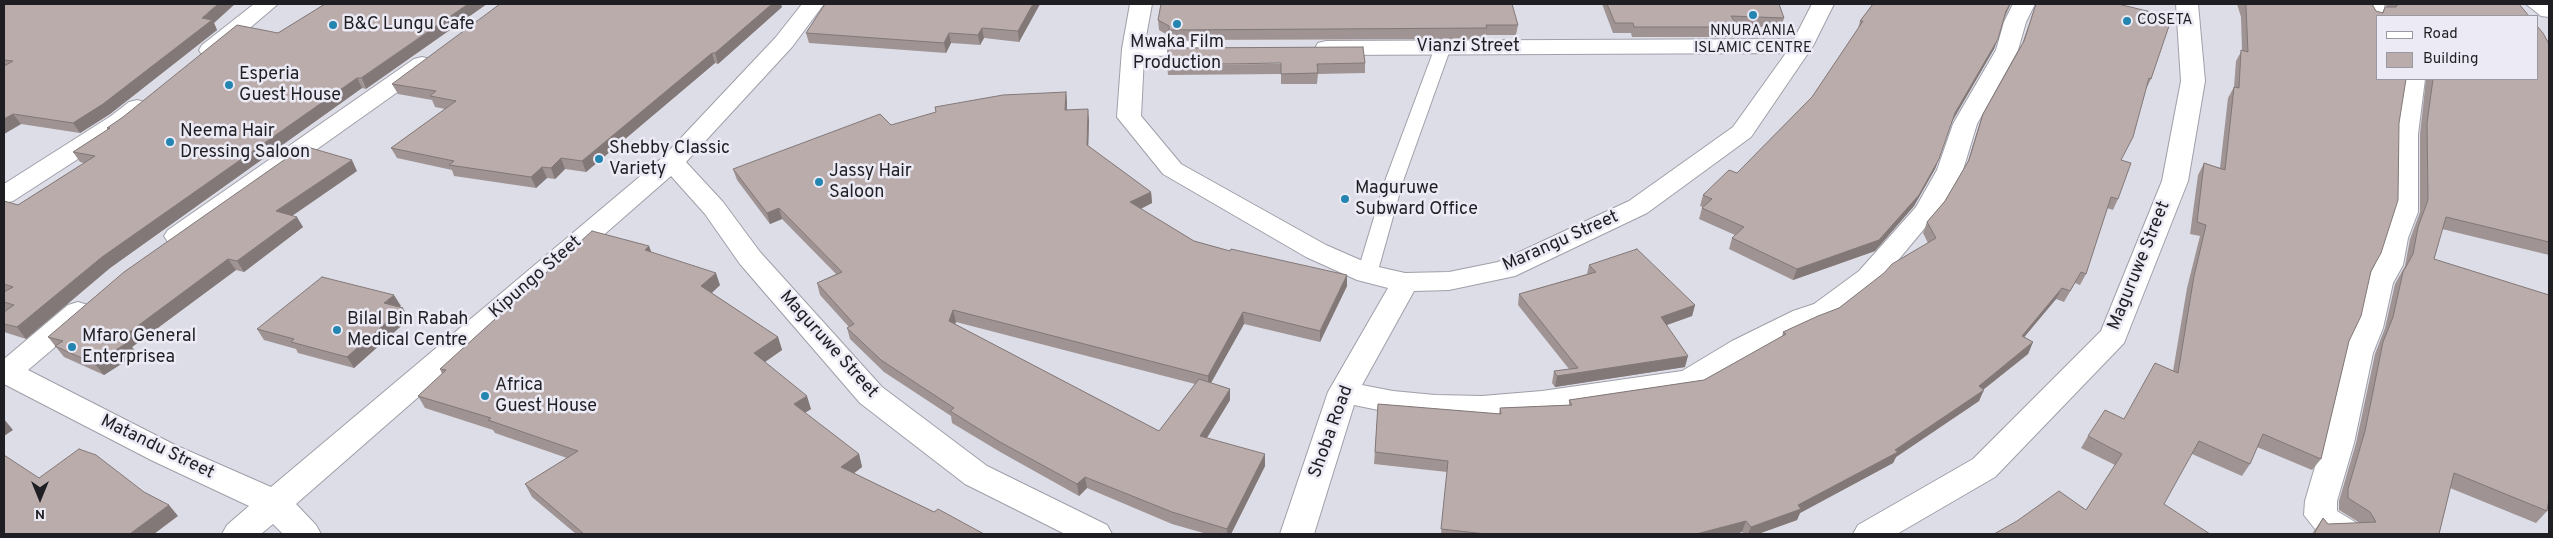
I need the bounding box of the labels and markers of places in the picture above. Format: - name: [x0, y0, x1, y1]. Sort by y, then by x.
- marker: NNURAANIA ISLAMIC CENTRE: [1747, 9, 1759, 21]
- place label: COSETA: [2137, 12, 2193, 30]
- place label: B&C Lungu Cafe: [343, 14, 474, 36]
- marker: COSETA: [2121, 15, 2133, 27]
- marker: Mwaka Film Production: [1171, 18, 1183, 30]
- marker: B&C Lungu Cafe: [327, 19, 339, 31]
- place label: NNURAANIA ISLAMIC CENTRE: [1694, 23, 1812, 58]
- place label: Mwaka Film Production: [1130, 32, 1224, 74]
- place label: Esperia Guest House: [239, 64, 341, 106]
- marker: Esperia Guest House: [223, 79, 235, 91]
- place label: Neema Hair Dressing Saloon: [180, 121, 310, 163]
- marker: Neema Hair Dressing Saloon: [164, 136, 176, 148]
- place label: Shebby Classic Variety: [609, 138, 730, 180]
- marker: Shebby Classic Variety: [593, 153, 605, 165]
- place label: Jassy Hair Saloon: [829, 161, 912, 203]
- marker: Jassy Hair Saloon: [813, 176, 825, 188]
- place label: Maguruwe Subward Office: [1355, 178, 1478, 220]
- marker: Maguruwe Subward Office: [1339, 193, 1351, 205]
- place label: Bilal Bin Rabah Medical Centre: [347, 309, 468, 352]
- marker: Bilal Bin Rabah Medical Centre: [331, 324, 343, 336]
- place label: Mfaro General Enterprisea: [82, 326, 196, 368]
- marker: Mfaro General Enterprisea: [66, 341, 78, 353]
- place label: Africa Guest House: [495, 375, 597, 418]
- marker: Africa Guest House: [479, 390, 491, 402]

